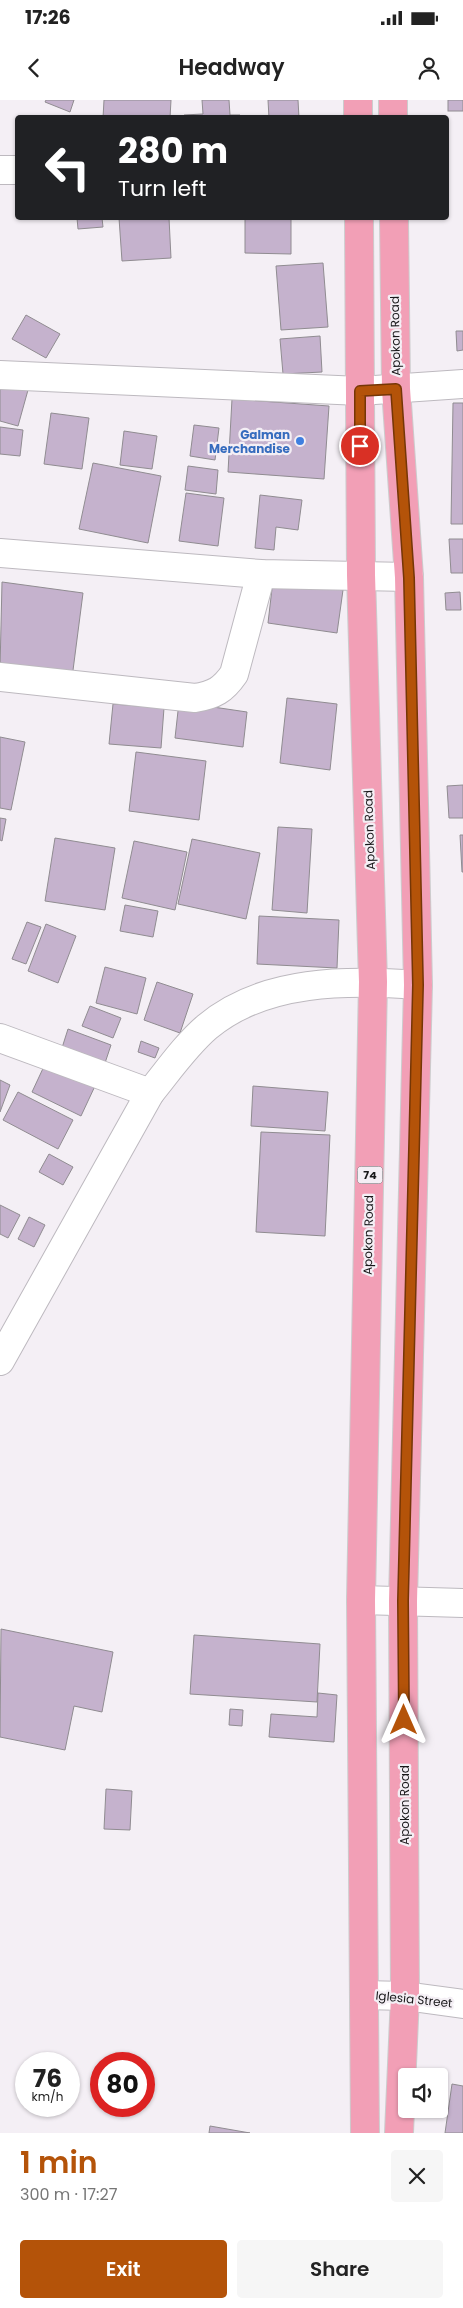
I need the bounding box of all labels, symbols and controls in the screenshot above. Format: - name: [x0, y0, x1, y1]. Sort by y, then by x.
- text: 17:26: [25, 4, 71, 31]
- text: Headway: [179, 52, 284, 83]
- icon: back: [20, 54, 48, 82]
- icon: person: [415, 54, 443, 82]
- text: 280 m: [118, 126, 228, 175]
- icon: left: [35, 135, 100, 200]
- text: Turn left: [118, 173, 206, 204]
- street label: Apokon Road: [386, 296, 404, 376]
- pin: [339, 425, 381, 467]
- place label: Galman Merchandise: [209, 426, 291, 457]
- icon: arrive: [346, 432, 374, 460]
- marker: Galman Merchandise: [294, 435, 306, 447]
- street label: Apokon Road: [359, 790, 379, 870]
- road number: 74: [358, 1166, 382, 1184]
- street label: Apokon Road: [359, 1195, 377, 1275]
- position arrow: [377, 1693, 429, 1745]
- street label: Apokon Road: [396, 1765, 413, 1845]
- street label: Iglesia Street: [375, 1987, 453, 2011]
- speed limit sign: 80: [90, 2052, 155, 2117]
- text: 76: [33, 2061, 62, 2096]
- map controls: [398, 2068, 448, 2118]
- button: sound: [398, 2068, 448, 2118]
- text: km/h: [32, 2088, 63, 2105]
- text: 1 min: [20, 2141, 98, 2184]
- button: close: [391, 2150, 443, 2202]
- text: 300 m · 17:27: [20, 2183, 117, 2206]
- button: Exit: [20, 2240, 227, 2298]
- button: Share: [237, 2240, 443, 2298]

